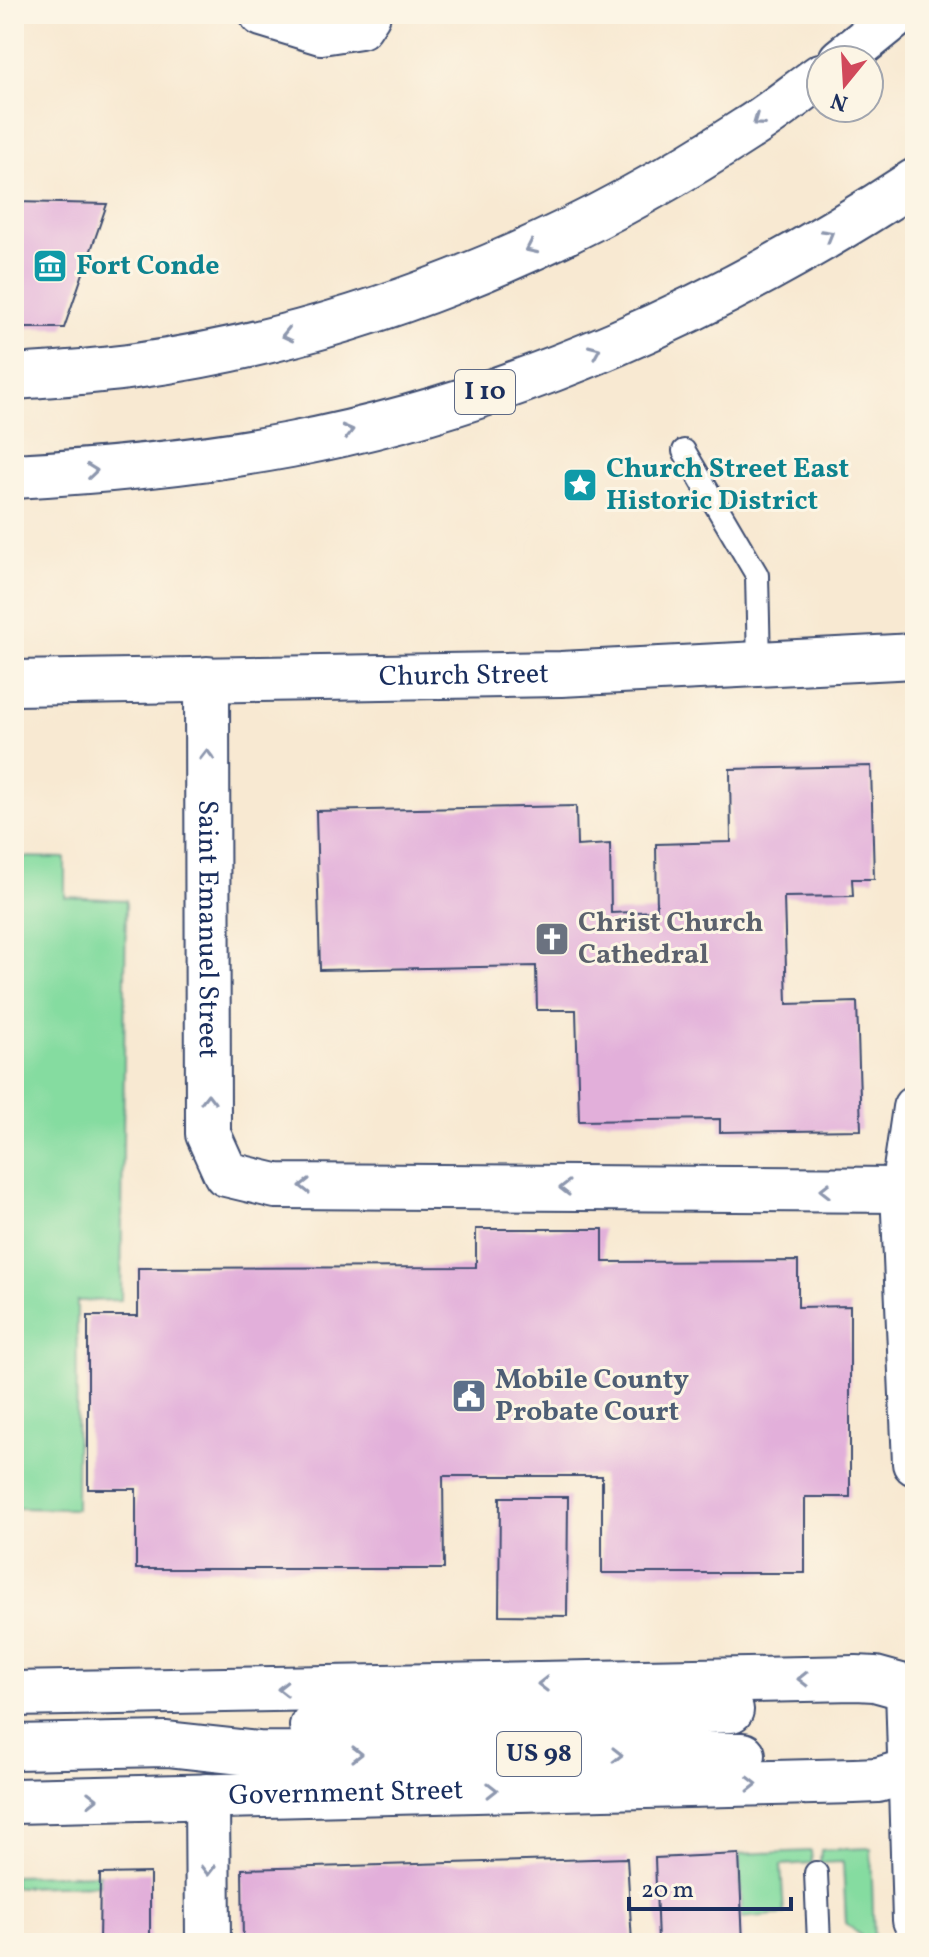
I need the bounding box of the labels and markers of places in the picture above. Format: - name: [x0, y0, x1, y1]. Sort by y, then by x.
- museum icon: Fort Conde: [31, 247, 69, 285]
- place label: Fort Conde: [76, 247, 220, 286]
- place label: Church Street East Historic District: [606, 450, 849, 521]
- place icon: Church Street East Historic District: [561, 466, 599, 504]
- place label: Christ Church Cathedral: [578, 904, 763, 975]
- church icon: Christ Church Cathedral: [533, 920, 571, 958]
- place label: Mobile County Probate Court: [495, 1361, 689, 1432]
- public building icon: Mobile County Probate Court: [450, 1377, 488, 1415]

